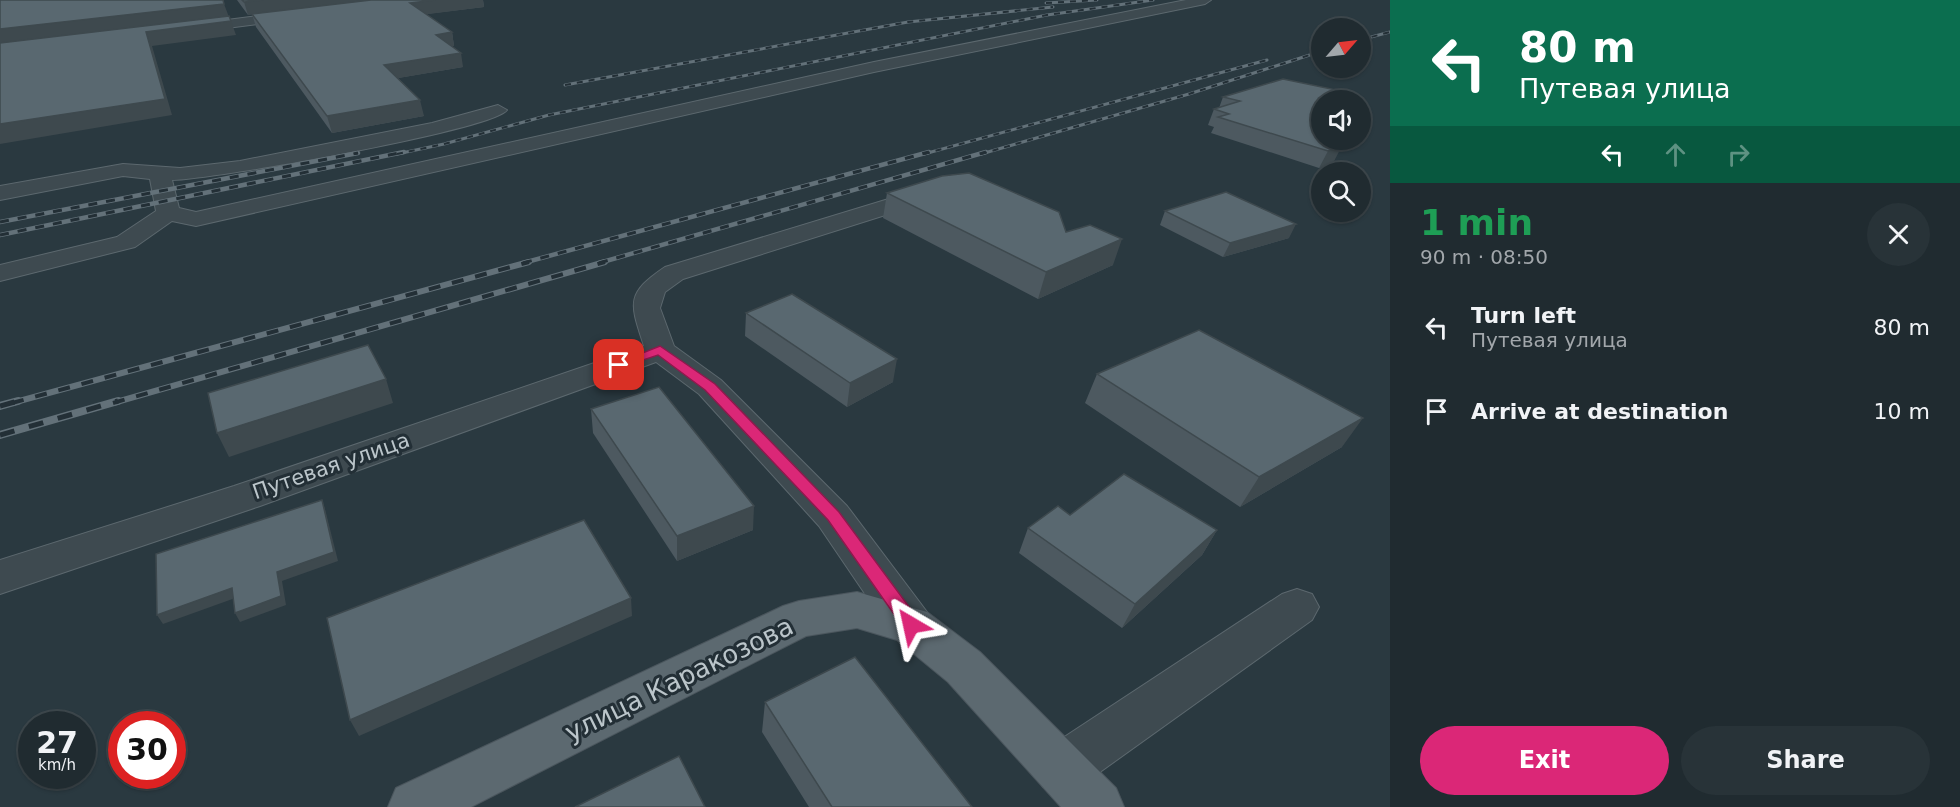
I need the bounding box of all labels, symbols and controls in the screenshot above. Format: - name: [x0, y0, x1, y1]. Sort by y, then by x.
- north arrow: [1311, 18, 1371, 78]
- map controls: [1311, 18, 1371, 222]
- text: 80 m: [1519, 23, 1636, 72]
- icon: left: [1420, 24, 1498, 102]
- text: Путевая улица: [1519, 73, 1731, 104]
- button: sound: [1311, 90, 1371, 150]
- icon: left: [1596, 138, 1629, 171]
- icon: ahead: [1659, 138, 1692, 171]
- icon: right: [1722, 138, 1755, 171]
- button: search: [1311, 162, 1371, 222]
- text: 1 min: [1420, 202, 1533, 243]
- button: close: [1867, 203, 1930, 266]
- text: 90 m · 08:50: [1420, 245, 1548, 269]
- text: Turn left: [1471, 303, 1576, 328]
- icon: left: [1420, 311, 1453, 344]
- text: 80 m: [1874, 315, 1930, 340]
- text: Путевая улица: [1471, 328, 1628, 352]
- pin: [593, 339, 644, 390]
- icon: arrive: [602, 348, 635, 381]
- icon: arrive: [1420, 395, 1453, 428]
- text: Arrive at destination: [1471, 399, 1728, 424]
- text: 10 m: [1874, 399, 1930, 424]
- street label: Путевая улица: [249, 428, 413, 504]
- position arrow: [879, 593, 943, 657]
- street label: улица Каракозова: [560, 611, 798, 747]
- speed limit sign: 30: [108, 711, 186, 789]
- text: 27: [36, 725, 78, 760]
- button: Exit: [1420, 726, 1669, 795]
- button: Share: [1681, 726, 1930, 795]
- text: km/h: [38, 756, 76, 774]

